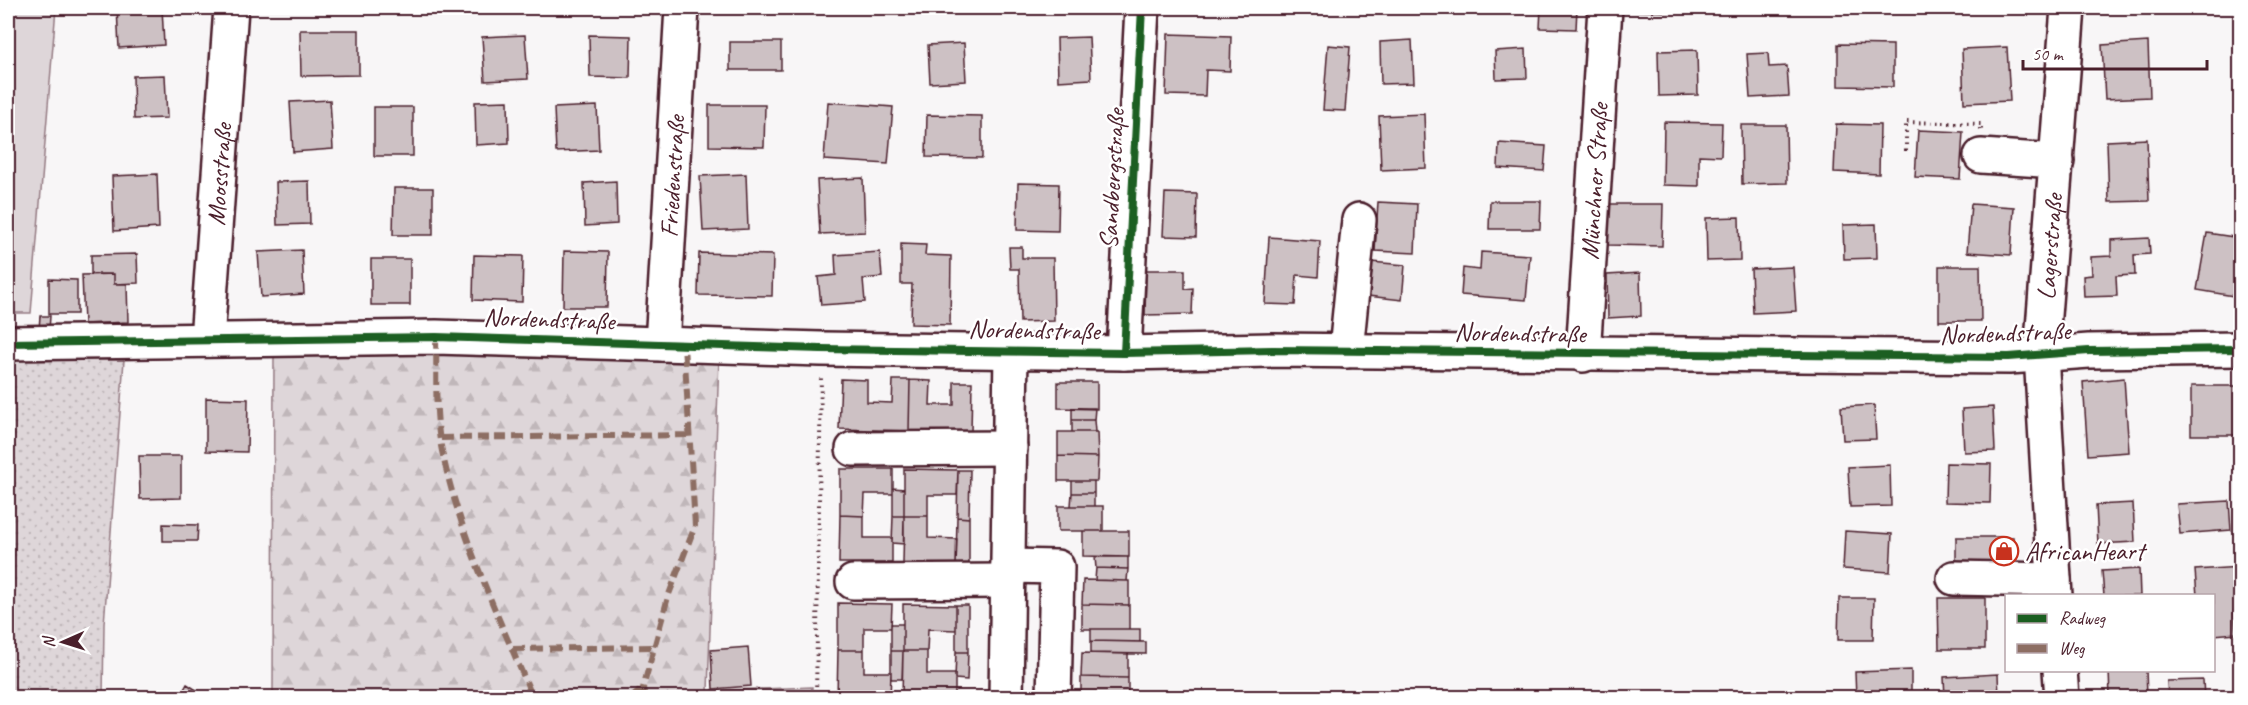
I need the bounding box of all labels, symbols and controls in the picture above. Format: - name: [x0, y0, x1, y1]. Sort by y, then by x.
- scale bar: [2023, 33, 2208, 71]
- text: 50 m: [2032, 43, 2065, 65]
- street label: Münchner Straße: [1573, 100, 1616, 261]
- street label: Sandbergstraße: [1092, 106, 1132, 250]
- street label: Friedenstraße: [652, 112, 692, 238]
- street label: Moosstraße: [199, 120, 239, 227]
- street label: Lagerstraße: [2029, 190, 2070, 301]
- street label: Nordendstraße: [483, 300, 618, 338]
- street label: Nordendstraße: [968, 312, 1102, 348]
- street label: Nordendstraße: [1939, 314, 2074, 352]
- street label: Nordendstraße: [1454, 315, 1588, 351]
- shop icon: AfricanHeart: [1988, 535, 2020, 567]
- place label: AfricanHeart: [2025, 535, 2147, 568]
- legend: [2005, 594, 2215, 672]
- text: Radweg: [2059, 607, 2107, 629]
- north arrow: [33, 612, 93, 672]
- text: N: [39, 634, 59, 648]
- text: Weg: [2059, 637, 2086, 659]

